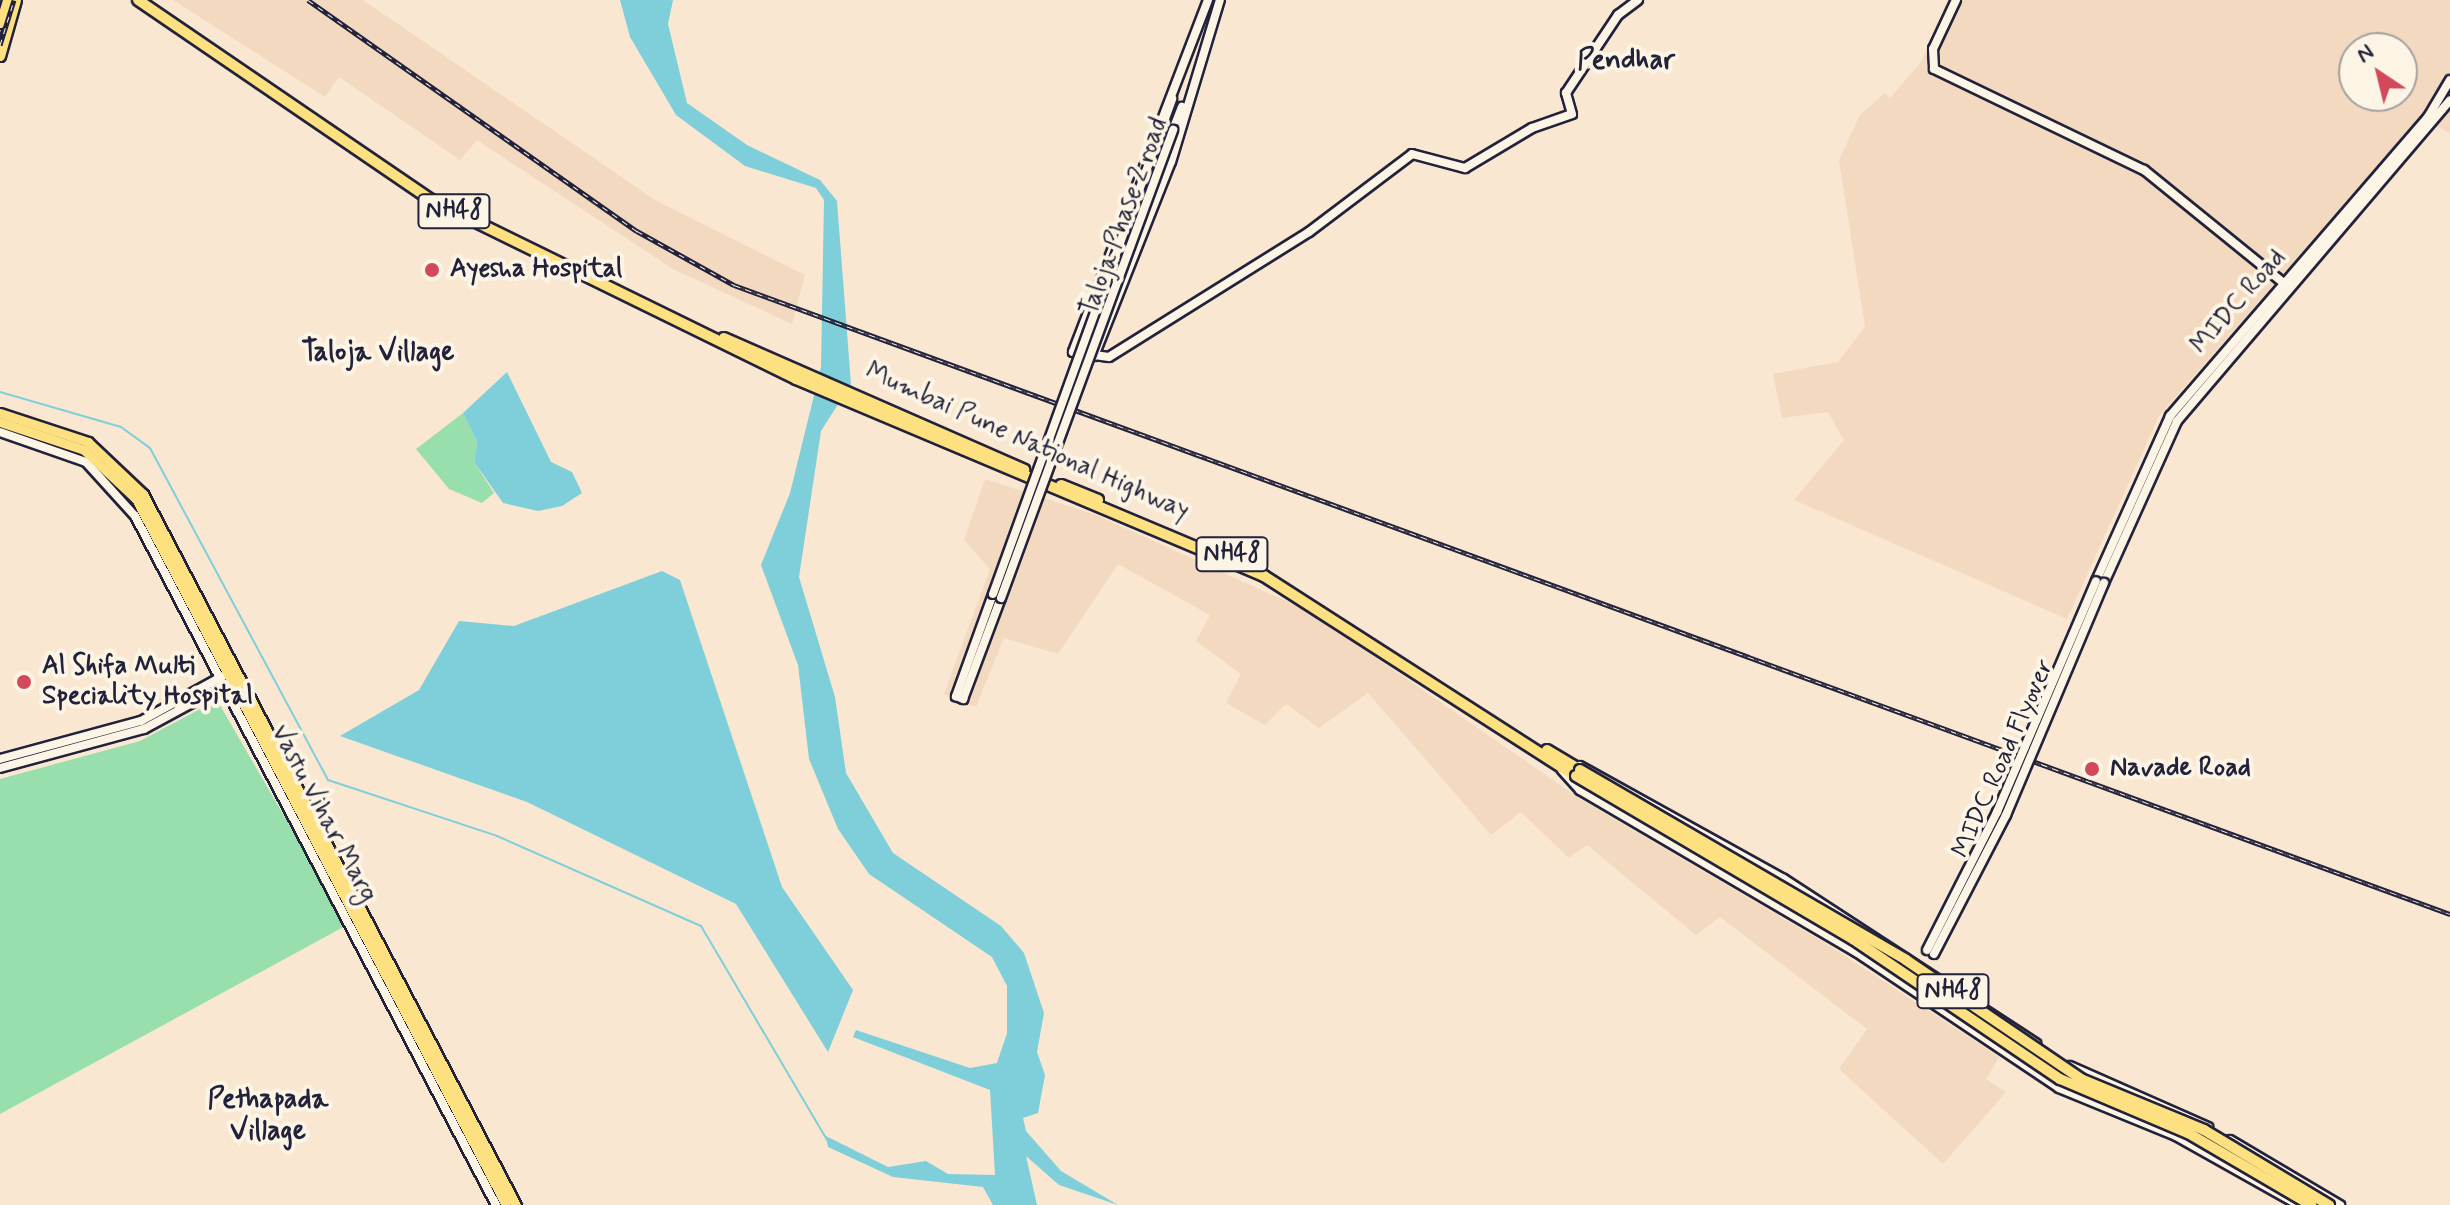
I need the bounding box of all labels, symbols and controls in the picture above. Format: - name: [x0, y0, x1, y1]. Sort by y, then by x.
- north arrow: [2338, 32, 2418, 112]
- text: N: [2351, 38, 2379, 70]
- district label: Pendhar: [1577, 44, 1675, 78]
- street label: Taloja Phase 2 road: [1075, 114, 1175, 320]
- road number: NH48: [416, 191, 492, 231]
- street label: MIDC Road: [2185, 243, 2293, 361]
- place label: Ayesha Hospital: [450, 254, 625, 286]
- marker: Ayesha Hospital: [421, 259, 443, 281]
- district label: Taloja Village: [301, 336, 455, 370]
- street label: Mumbai Pune National Highway: [862, 357, 1192, 527]
- road number: NH48: [1194, 534, 1270, 574]
- place label: Al Shifa Multi Speciality Hospital: [42, 651, 256, 712]
- street label: MIDC Road Flyover: [1947, 656, 2061, 862]
- marker: Al Shifa Multi Speciality Hospital: [13, 671, 35, 693]
- street label: Vastu Vihar Marg: [264, 721, 382, 907]
- place label: Navade Road: [2110, 753, 2251, 785]
- marker: Navade Road: [2081, 758, 2103, 780]
- road number: NH48: [1915, 971, 1991, 1011]
- district label: Pethapada Village: [208, 1083, 328, 1149]

